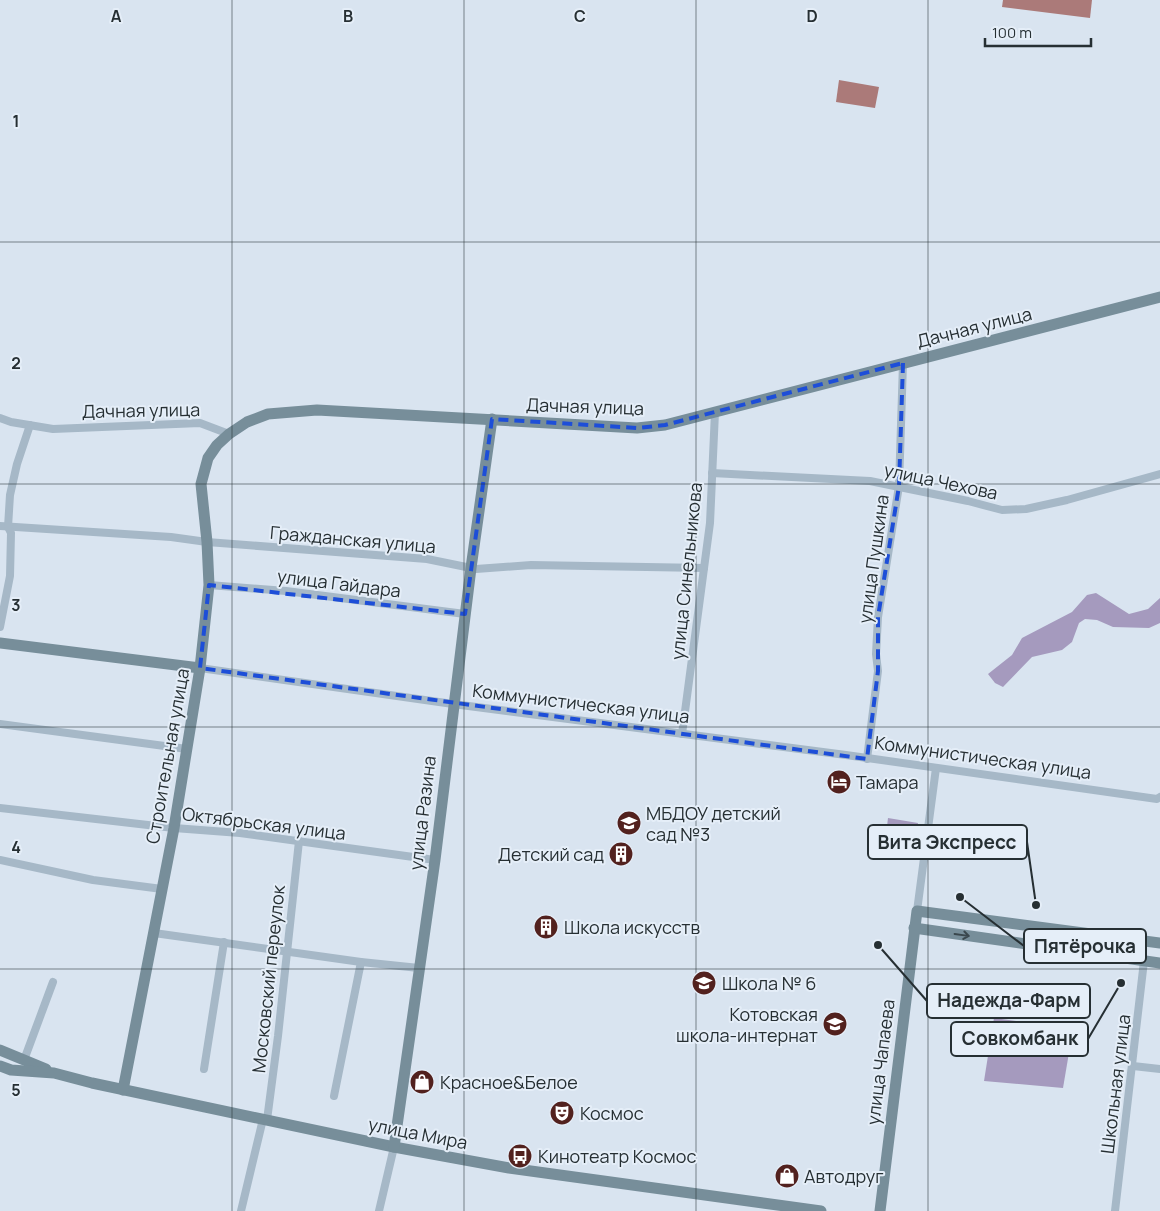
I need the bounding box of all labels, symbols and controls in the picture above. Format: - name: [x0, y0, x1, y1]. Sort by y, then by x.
- text: A: [111, 5, 122, 27]
- text: B: [343, 5, 353, 27]
- text: C: [574, 5, 586, 27]
- text: D: [806, 5, 818, 27]
- scale bar: [985, 15, 1091, 47]
- text: 100 m: [992, 22, 1032, 43]
- text: 1: [12, 110, 20, 132]
- street label: Дачная улица: [914, 301, 1034, 353]
- text: 2: [11, 352, 21, 374]
- street label: Дачная улица: [526, 392, 644, 420]
- street label: Дачная улица: [82, 397, 200, 423]
- street label: улица Чехова: [882, 457, 1000, 505]
- street label: улица Синельникова: [665, 481, 707, 661]
- street label: улица Пушкина: [852, 493, 894, 625]
- street label: Гражданская улица: [269, 520, 437, 558]
- street label: улица Гайдара: [276, 564, 402, 602]
- text: 3: [11, 594, 21, 616]
- street label: Строительная улица: [140, 666, 194, 846]
- street label: Коммунистическая улица: [471, 678, 691, 728]
- street label: Коммунистическая улица: [873, 730, 1093, 784]
- street label: улица Разина: [403, 754, 441, 872]
- hotel icon: Тамара: [826, 769, 852, 795]
- place label: Тамара: [856, 770, 919, 794]
- street label: Октябрьская улица: [181, 801, 347, 845]
- place label: МБДОУ детский сад №3: [646, 801, 781, 846]
- school or university icon: МБДОУ детский сад №3: [616, 810, 642, 836]
- callout: Вита Экспресс: [868, 825, 1027, 859]
- text: Вита Экспресс: [877, 829, 1017, 855]
- text: 4: [11, 836, 21, 858]
- building icon: Детский сад: [608, 841, 634, 867]
- place label: Детский сад: [498, 842, 604, 866]
- street label: Московский переулок: [246, 883, 290, 1074]
- building icon: Школа искусств: [533, 914, 559, 940]
- place label: Школа искусств: [564, 915, 700, 939]
- callout: Пятёрочка: [1024, 929, 1146, 963]
- one-way arrow: [954, 930, 970, 940]
- text: Пятёрочка: [1034, 933, 1136, 959]
- school or university icon: Школа № 6: [691, 970, 717, 996]
- place label: Школа № 6: [722, 971, 816, 995]
- callout: Надежда-Фарм: [927, 984, 1090, 1018]
- text: Надежда-Фарм: [937, 987, 1081, 1013]
- street label: улица Чапаева: [860, 998, 900, 1126]
- place label: Котовская школа-интернат: [676, 1002, 818, 1047]
- school or university icon: Котовская школа-интернат: [822, 1011, 848, 1037]
- street label: Школьная улица: [1095, 1013, 1135, 1155]
- callout: Совкомбанк: [951, 1022, 1088, 1056]
- text: Совкомбанк: [962, 1025, 1079, 1051]
- shop icon: Красное&Белое: [409, 1069, 435, 1095]
- place label: Красное&Белое: [440, 1070, 578, 1094]
- text: 5: [11, 1079, 21, 1101]
- theatre icon: Космос: [549, 1100, 575, 1126]
- place label: Космос: [580, 1101, 644, 1125]
- street label: улица Мира: [366, 1112, 470, 1154]
- bus stop icon: Кинотеатр Космос: [507, 1143, 533, 1169]
- place label: Кинотеатр Космос: [538, 1144, 696, 1168]
- shop icon: Автодруг: [774, 1163, 800, 1189]
- place label: Автодруг: [804, 1164, 884, 1188]

